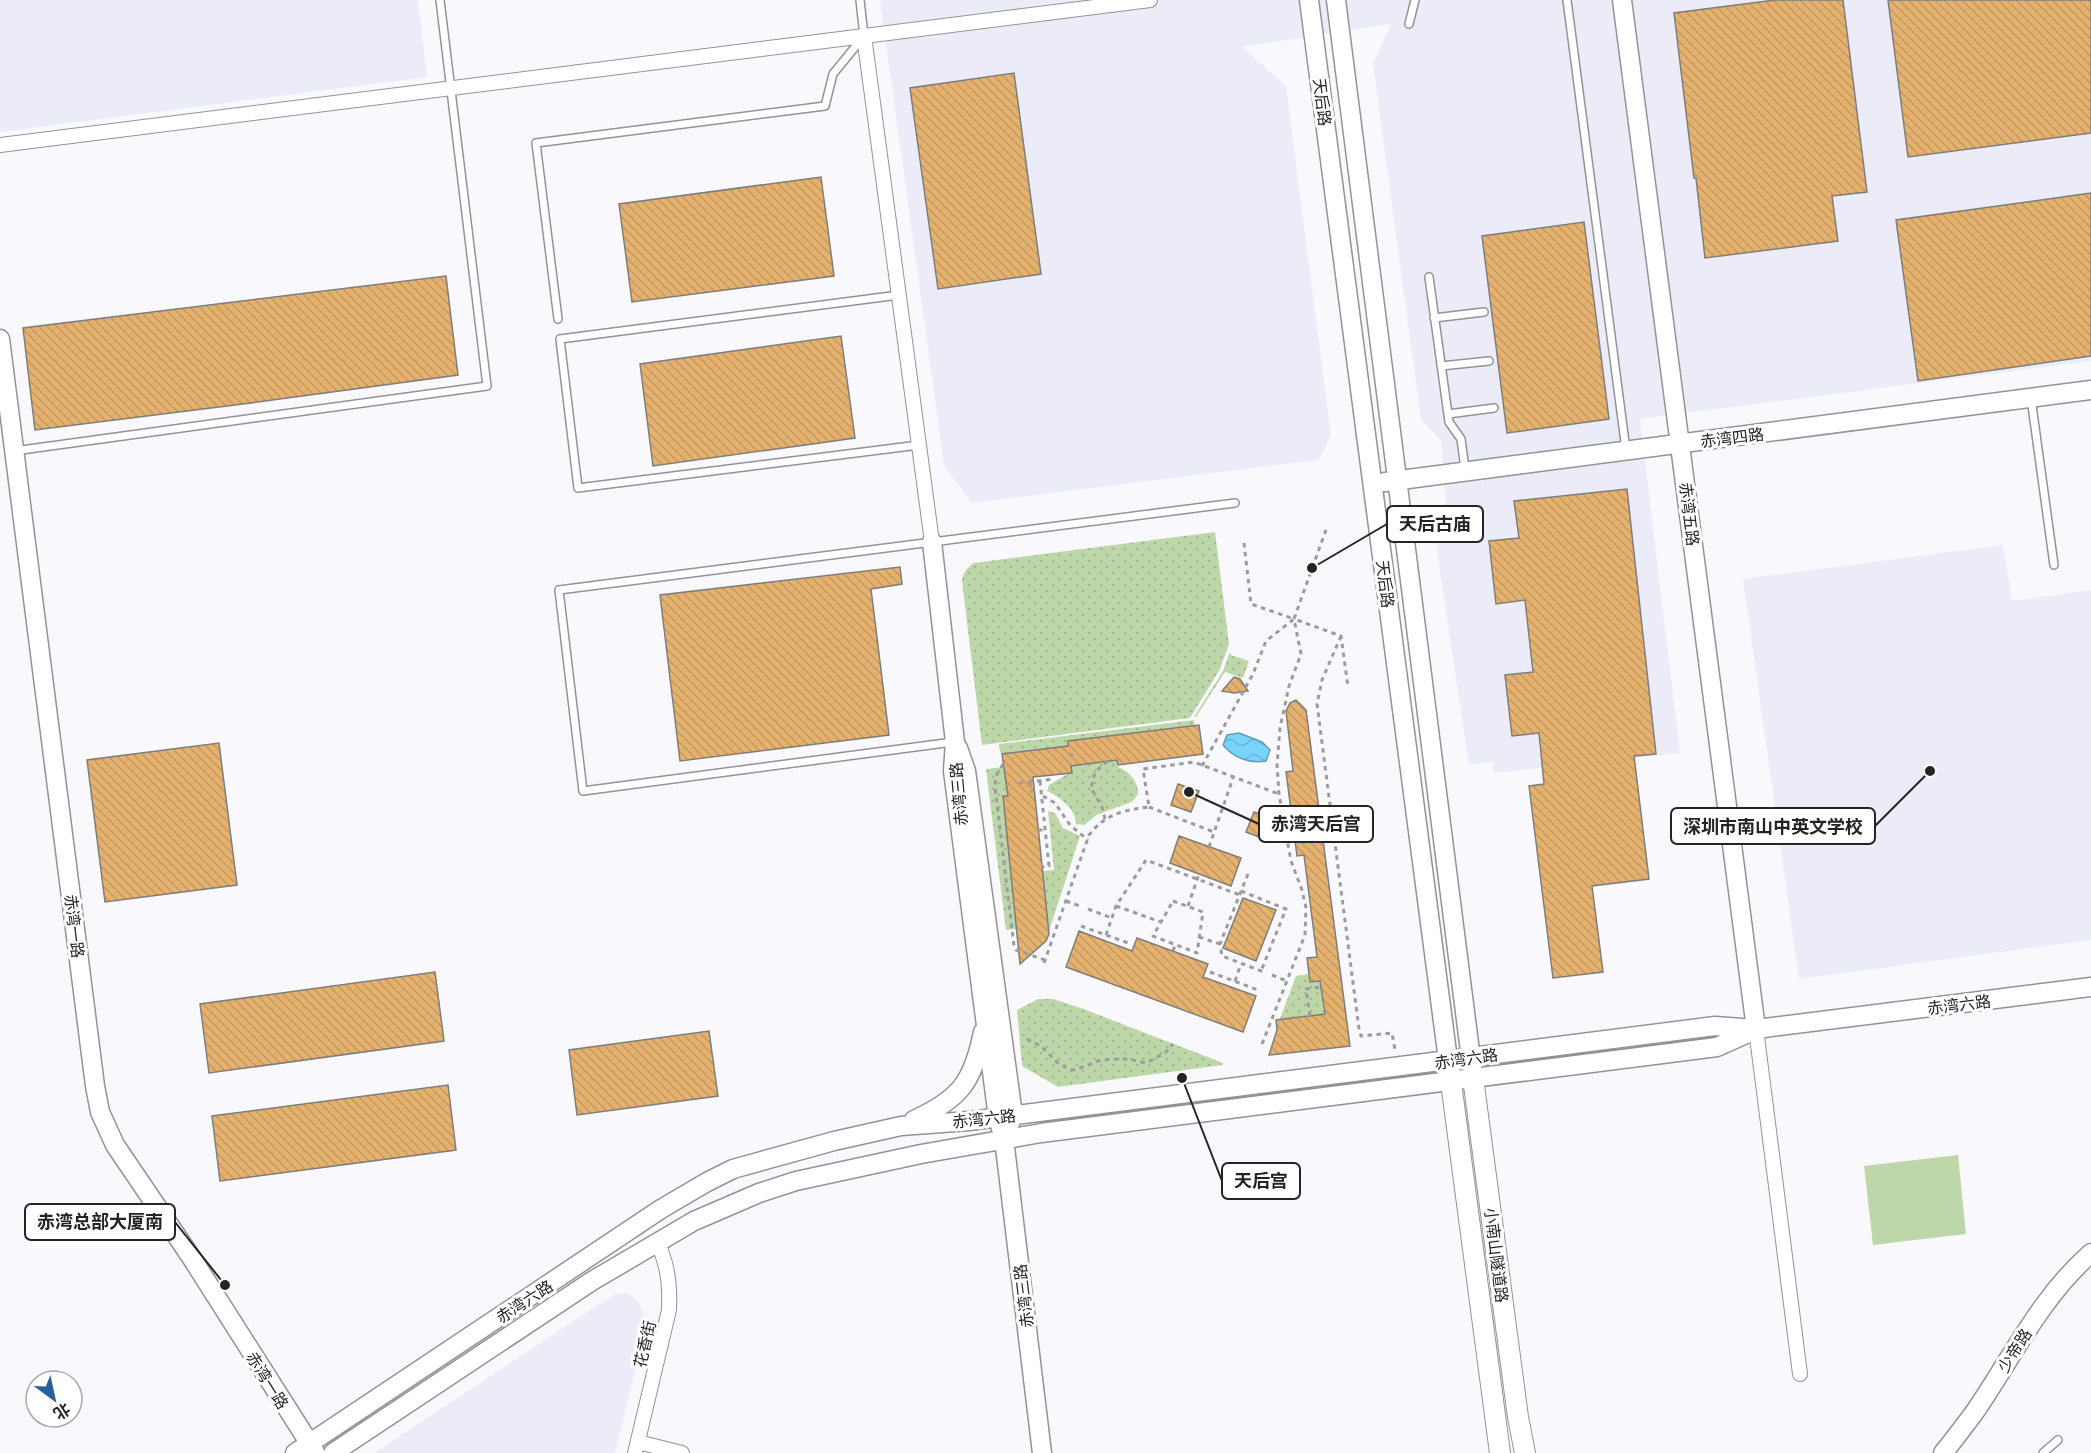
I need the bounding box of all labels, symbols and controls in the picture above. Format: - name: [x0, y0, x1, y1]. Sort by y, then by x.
- street label: 天后路: [1311, 77, 1335, 127]
- street label: 赤湾四路: [1699, 424, 1765, 450]
- street label: 赤湾五路: [1677, 481, 1703, 547]
- callout: 天后古庙: [1387, 506, 1483, 542]
- text: 天后古庙: [1399, 512, 1471, 534]
- street label: 天后路: [1374, 559, 1398, 609]
- street label: 赤湾三路: [946, 761, 970, 827]
- callout: 赤湾天后宫: [1259, 806, 1373, 842]
- callout: 深圳市南山中英文学校: [1671, 808, 1875, 844]
- text: 赤湾天后宫: [1271, 812, 1361, 834]
- text: 深圳市南山中英文学校: [1683, 815, 1863, 837]
- street label: 赤湾一路: [62, 893, 88, 959]
- street label: 赤湾六路: [1926, 991, 1992, 1017]
- street label: 赤湾六路: [1433, 1044, 1499, 1072]
- street label: 赤湾六路: [951, 1105, 1017, 1131]
- callout: 天后宫: [1222, 1163, 1300, 1199]
- text: 天后宫: [1234, 1169, 1288, 1191]
- callout: 赤湾总部大厦南: [25, 1204, 175, 1240]
- street label: 小南山隧道路: [1482, 1206, 1512, 1304]
- text: 赤湾总部大厦南: [37, 1210, 163, 1232]
- street label: 赤湾三路: [1010, 1263, 1036, 1329]
- street label: 赤湾六路: [492, 1276, 556, 1326]
- street label: 花香街: [629, 1318, 659, 1370]
- street label: 少帝路: [1993, 1325, 2035, 1375]
- street label: 赤湾一路: [243, 1348, 293, 1412]
- north arrow: [24, 1369, 84, 1429]
- text: 北: [51, 1400, 74, 1424]

